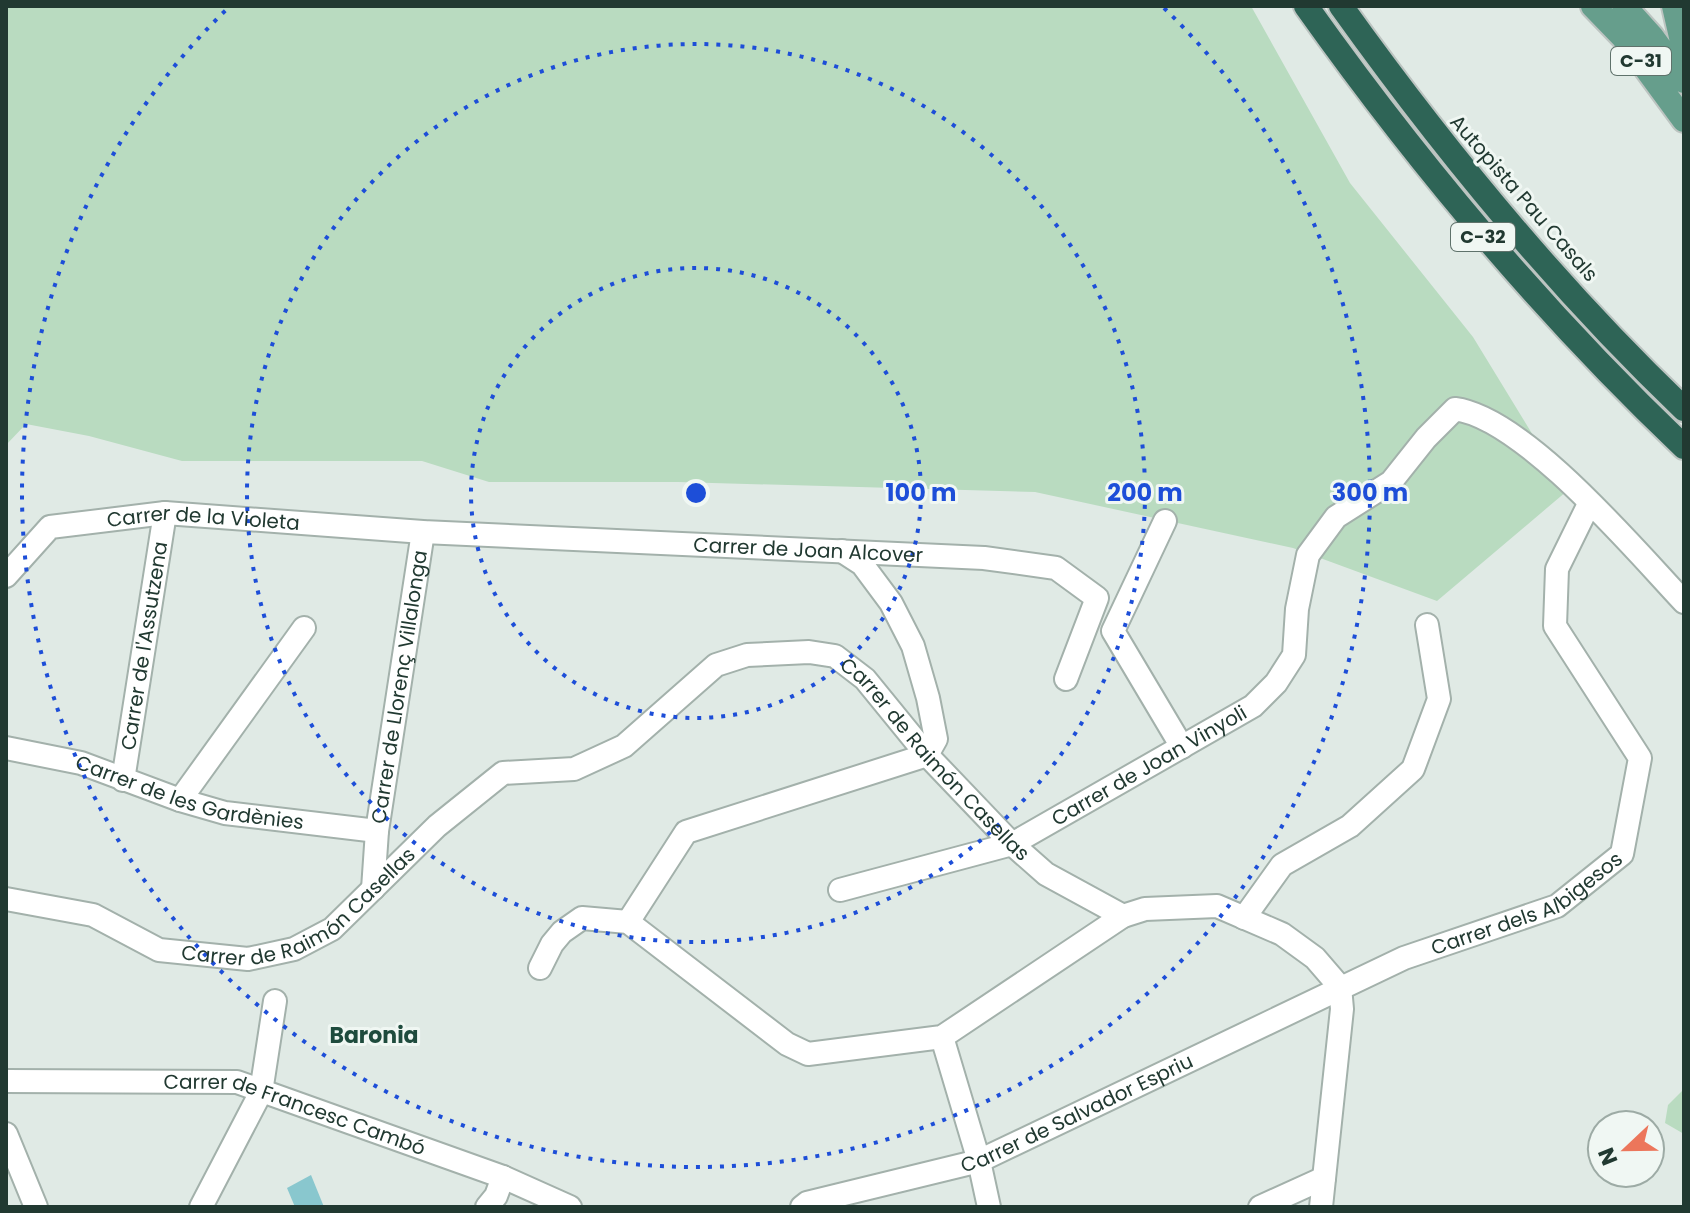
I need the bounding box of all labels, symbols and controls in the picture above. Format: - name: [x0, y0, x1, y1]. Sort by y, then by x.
- road number: C-31: [1611, 47, 1671, 75]
- street label: Autopista Pau Casals: [1444, 108, 1604, 288]
- road number: C-32: [1451, 223, 1515, 251]
- text: 100 m: [886, 476, 956, 509]
- text: 200 m: [1107, 476, 1183, 509]
- text: 300 m: [1332, 476, 1408, 509]
- centre of rings: [682, 479, 710, 507]
- street label: Carrer de la Violeta: [105, 499, 301, 537]
- street label: Carrer de Joan Alcover: [693, 531, 924, 569]
- street label: Carrer de l'Assutzena: [114, 539, 174, 752]
- street label: Carrer de Llorenç Villalonga: [364, 548, 434, 826]
- street label: Carrer de Raimón Casellas: [834, 651, 1036, 867]
- street label: Carrer de Joan Vinyoli: [1046, 699, 1252, 832]
- street label: Carrer de les Gardènies: [72, 748, 305, 836]
- street label: Carrer de Raimón Casellas: [180, 841, 421, 973]
- street label: Carrer dels Albigesos: [1427, 845, 1628, 962]
- district label: Baronia: [329, 1020, 419, 1051]
- street label: Carrer de Salvador Espriu: [958, 1047, 1198, 1179]
- street label: Carrer de Francesc Cambó: [164, 1067, 429, 1162]
- north arrow: [1586, 1109, 1666, 1189]
- text: N: [1590, 1143, 1625, 1170]

